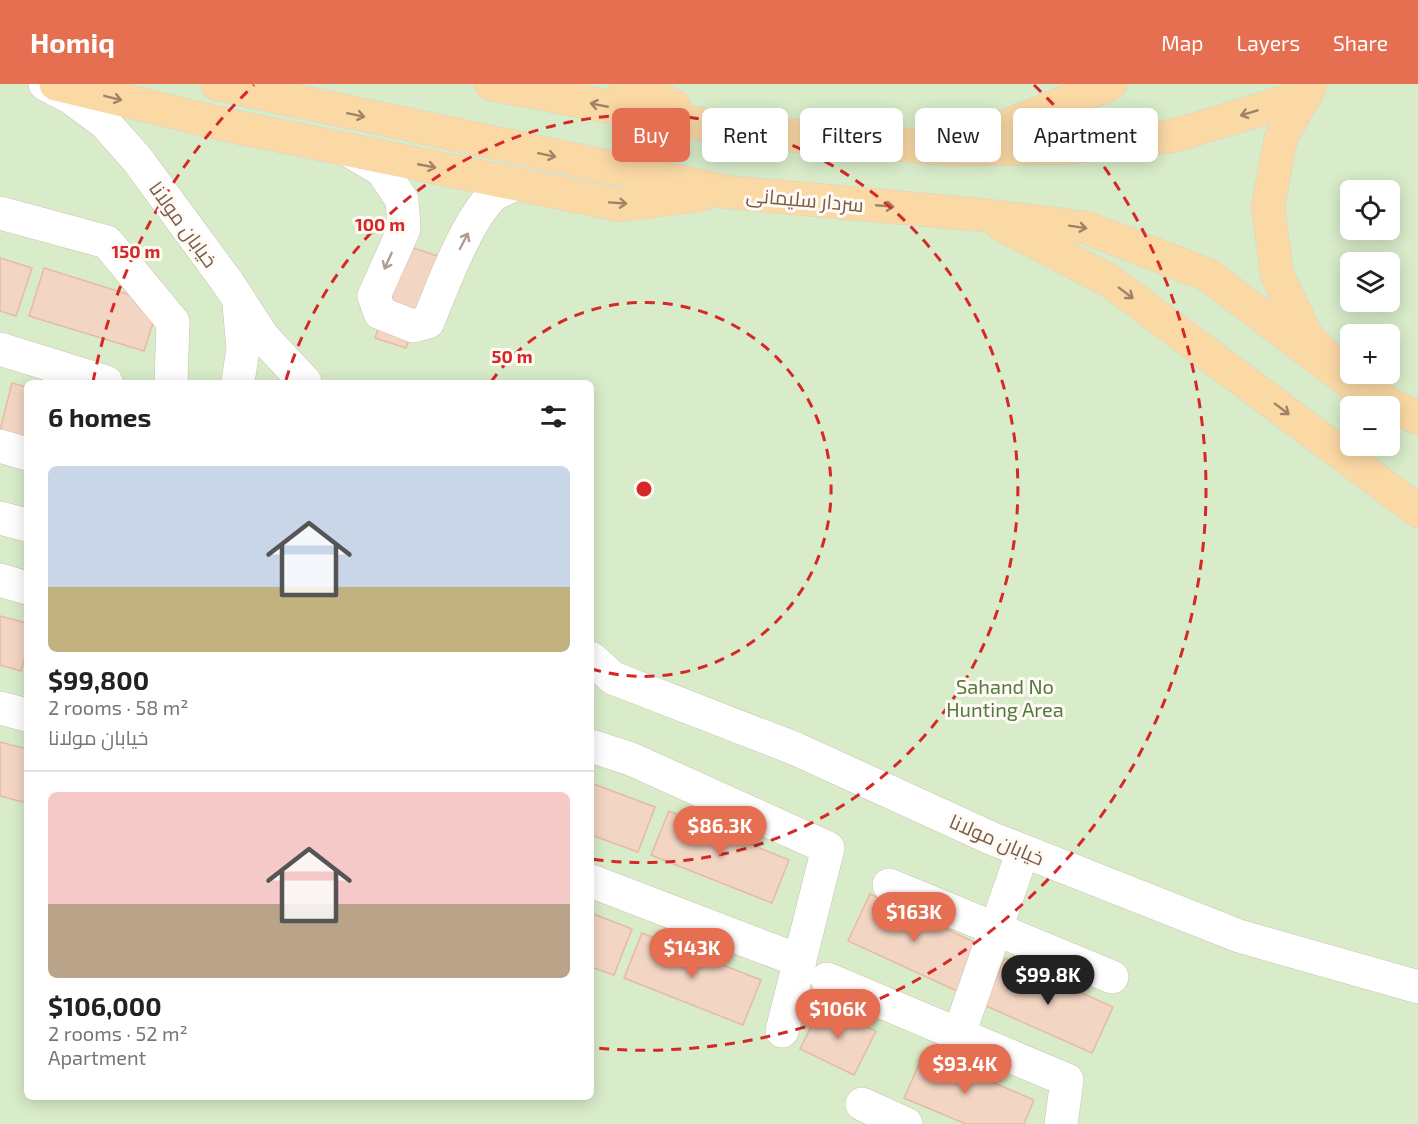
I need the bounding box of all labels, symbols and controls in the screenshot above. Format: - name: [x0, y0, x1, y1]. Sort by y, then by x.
- text: Homiq: [30, 25, 115, 59]
- text: Map: [1161, 30, 1203, 55]
- text: Layers: [1236, 30, 1300, 55]
- text: Share: [1333, 30, 1388, 55]
- one-way arrow: [103, 92, 122, 104]
- one-way arrow: [590, 99, 609, 110]
- chip: Buy: [612, 108, 690, 162]
- chip: Rent: [702, 108, 788, 162]
- chip: Filters: [800, 108, 903, 162]
- chip: New: [915, 108, 1001, 162]
- chip: Apartment: [1013, 108, 1158, 162]
- one-way arrow: [1240, 108, 1259, 119]
- one-way arrow: [346, 110, 366, 121]
- one-way arrow: [537, 149, 556, 161]
- one-way arrow: [417, 161, 436, 172]
- street label: خیابان مولانا: [143, 176, 223, 273]
- map controls: [1340, 180, 1400, 456]
- button: locate: [1340, 180, 1400, 240]
- street label: سردار سلیمانی: [745, 182, 865, 218]
- one-way arrow: [608, 198, 627, 209]
- one-way arrow: [874, 201, 894, 212]
- text: 100 m: [355, 213, 405, 235]
- one-way arrow: [1068, 222, 1088, 233]
- one-way arrow: [459, 233, 471, 251]
- text: 150 m: [112, 240, 160, 262]
- one-way arrow: [382, 252, 393, 270]
- button: layers: [1340, 252, 1400, 312]
- one-way arrow: [1117, 287, 1133, 299]
- button: +: [1340, 324, 1400, 384]
- text: 50 m: [491, 345, 533, 367]
- button: −: [1340, 396, 1400, 456]
- icon: filters: [537, 400, 570, 433]
- text: 6 homes: [48, 401, 151, 432]
- one-way arrow: [1273, 403, 1289, 416]
- centre of rings: [634, 479, 654, 499]
- icon: home: [255, 505, 363, 613]
- text: $99,800: [48, 664, 149, 695]
- park label: Sahand No Hunting Area: [946, 674, 1064, 721]
- text: 2 rooms · 58 m²: [48, 695, 189, 719]
- text: خیابان مولانا: [48, 725, 148, 749]
- pin: $86.3K: [671, 806, 769, 857]
- street label: خیابان مولانا: [945, 808, 1048, 872]
- text: $86.3K: [688, 813, 752, 837]
- icon: home: [255, 831, 363, 939]
- pin: $163K: [872, 892, 956, 943]
- text: $163K: [886, 899, 942, 923]
- pin: $143K: [650, 928, 734, 979]
- text: $143K: [664, 935, 721, 959]
- pin: $99.8K: [999, 955, 1097, 1006]
- text: $99.8K: [1015, 962, 1081, 986]
- pin: $106K: [796, 989, 880, 1040]
- text: $106,000: [48, 990, 162, 1021]
- text: $106K: [809, 996, 867, 1020]
- text: 2 rooms · 52 m²: [48, 1021, 188, 1045]
- pin: $93.4K: [916, 1044, 1014, 1095]
- text: Apartment: [48, 1045, 146, 1069]
- text: $93.4K: [933, 1051, 997, 1075]

